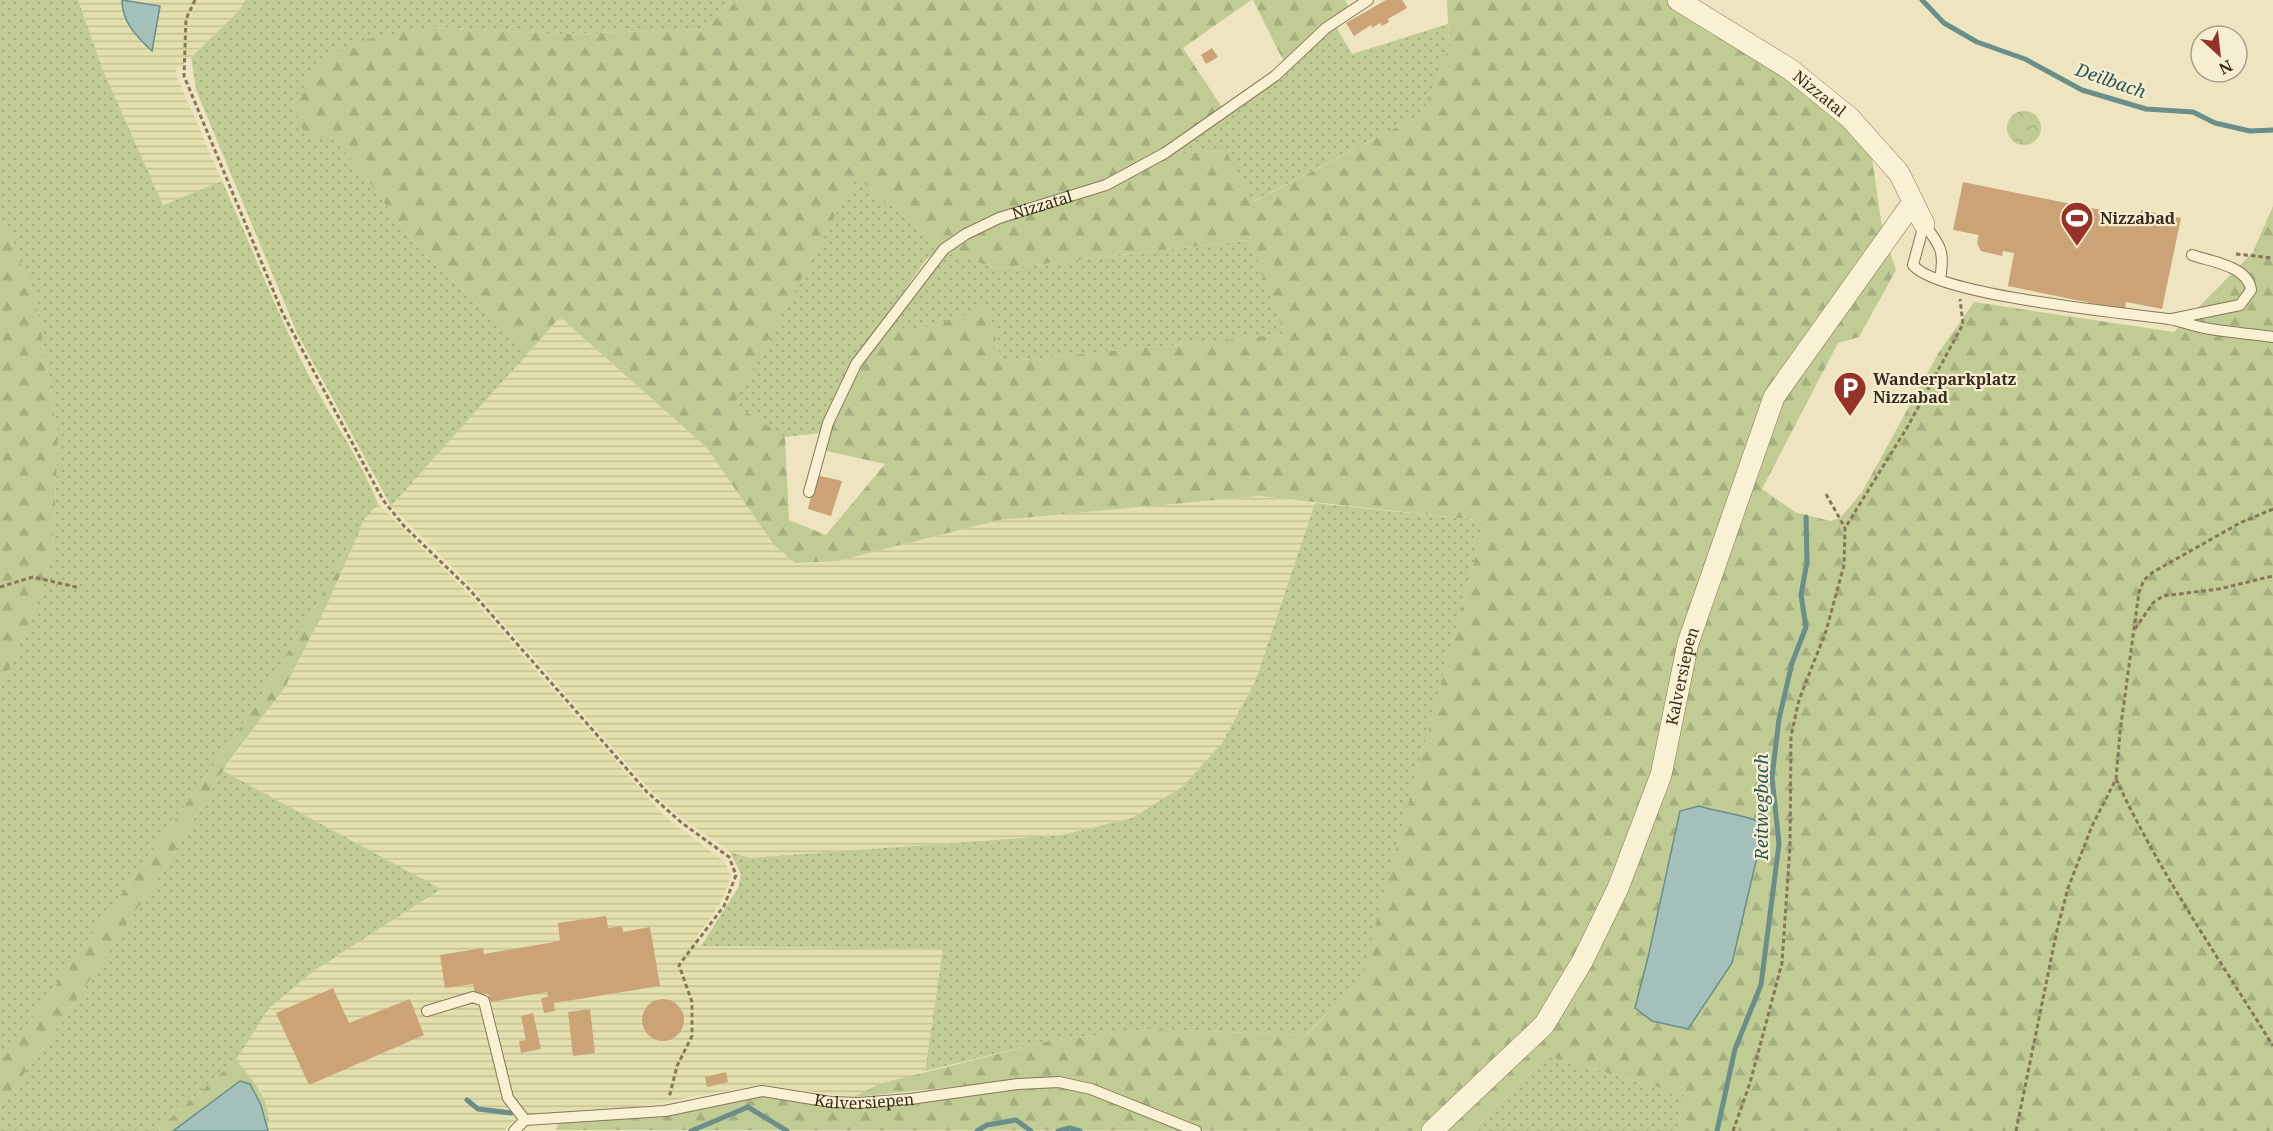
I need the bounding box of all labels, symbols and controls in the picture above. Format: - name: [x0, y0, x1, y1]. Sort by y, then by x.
- north arrow: [2189, 24, 2249, 84]
- text: N: [2215, 55, 2236, 80]
- water label: Deilbach: [2072, 56, 2150, 103]
- street label: Nizzatal: [1789, 65, 1851, 122]
- street label: Nizzatal: [1009, 185, 1075, 224]
- sports icon: Nizzabad: [2059, 200, 2095, 247]
- place label: Nizzabad: [2100, 207, 2176, 229]
- place label: Wanderparkplatz Nizzabad: [1873, 368, 2016, 408]
- parking icon: Wanderparkplatz Nizzabad: [1832, 370, 1868, 417]
- street label: Kalversiepen: [1660, 624, 1704, 727]
- water label: Reitwegbach: [1749, 753, 1773, 861]
- street label: Kalversiepen: [813, 1088, 915, 1114]

